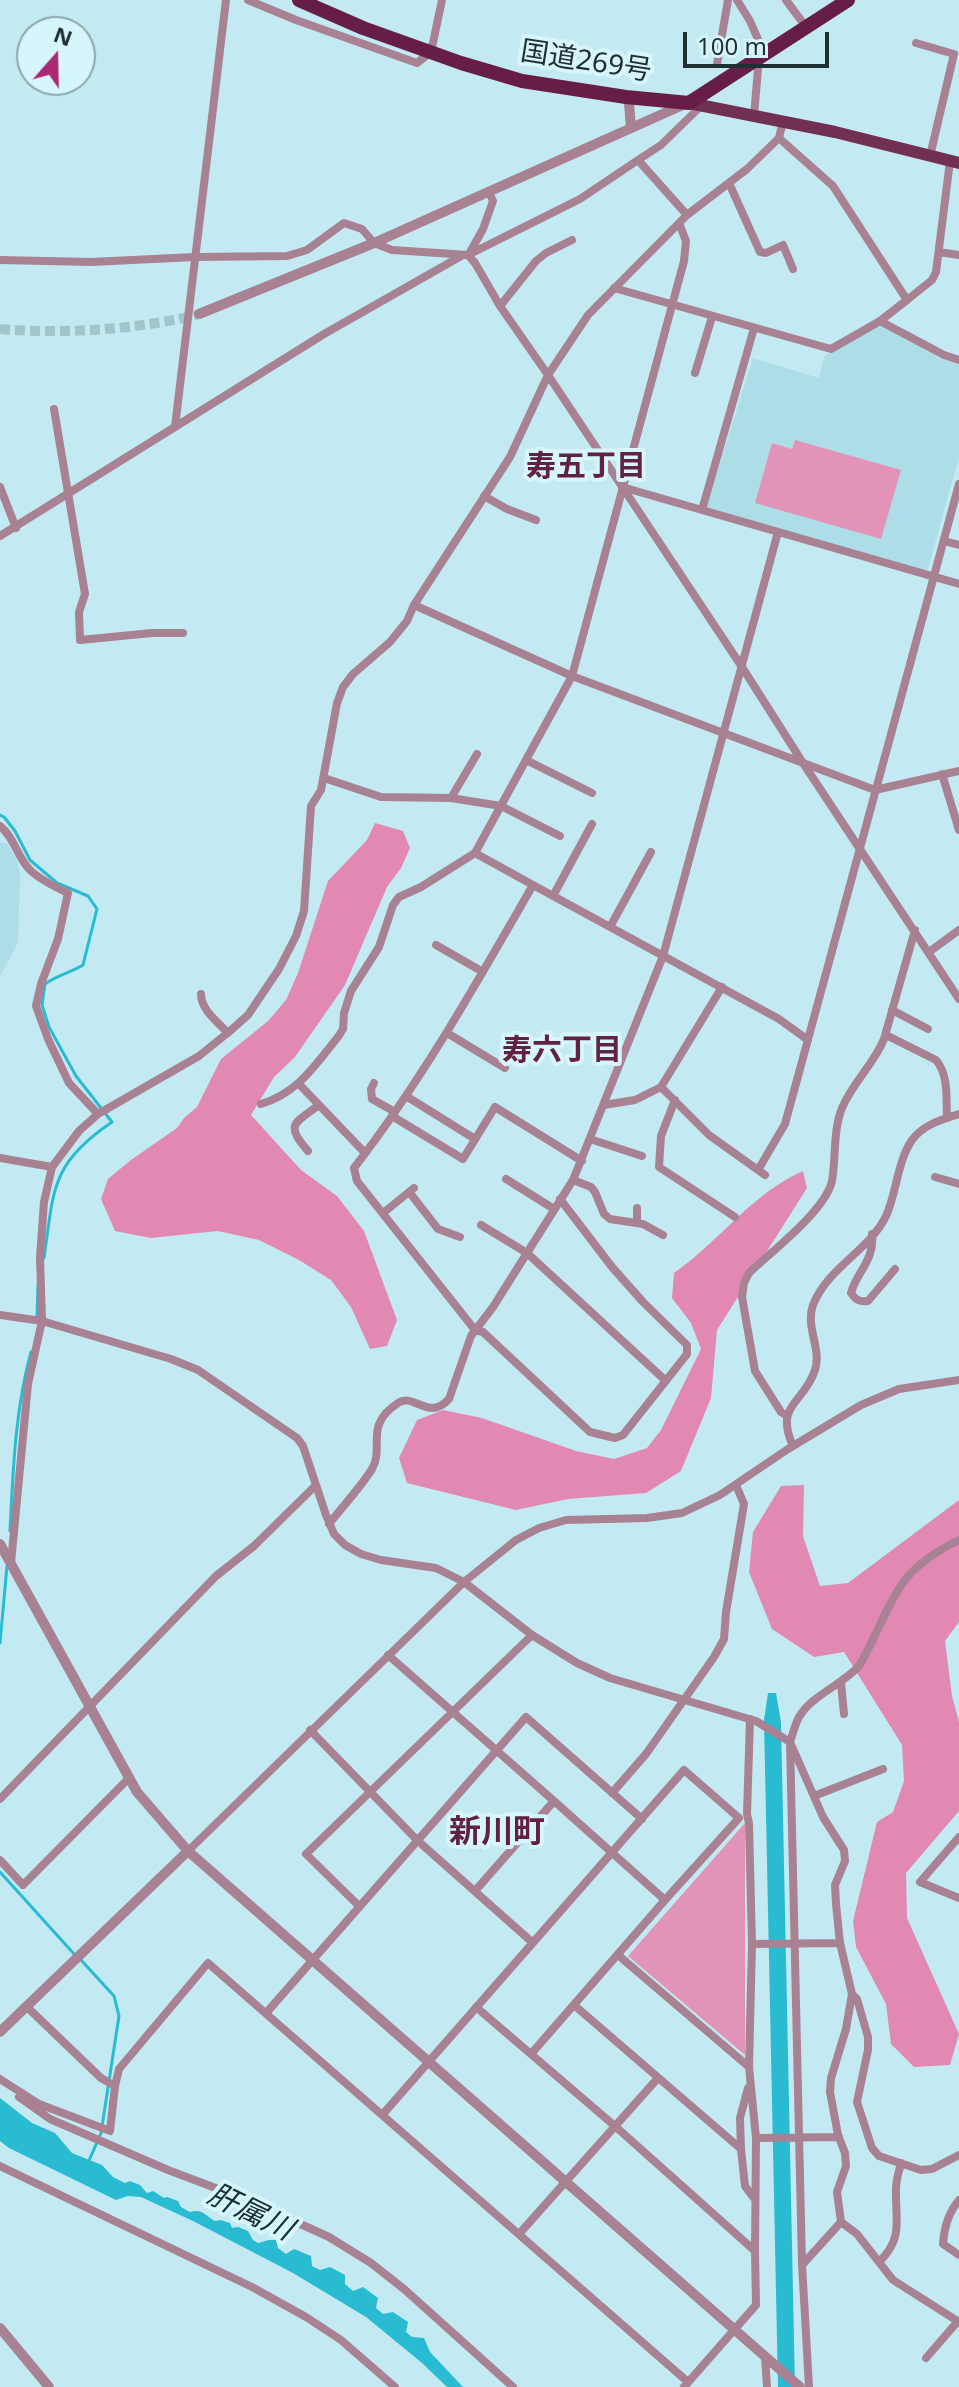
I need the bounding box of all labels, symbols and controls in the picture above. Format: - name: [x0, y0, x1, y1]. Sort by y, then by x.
- north arrow: [16, 16, 96, 96]
- scale bar: [687, 16, 833, 66]
- text: N: [50, 18, 77, 52]
- text: 100 m: [697, 29, 767, 62]
- street label: 国道269号: [518, 35, 654, 89]
- district label: 寿五丁目: [526, 449, 646, 485]
- district label: 寿六丁目: [502, 1033, 622, 1069]
- district label: 新川町: [449, 1814, 545, 1852]
- water label: 肝属川: [202, 2177, 298, 2249]

